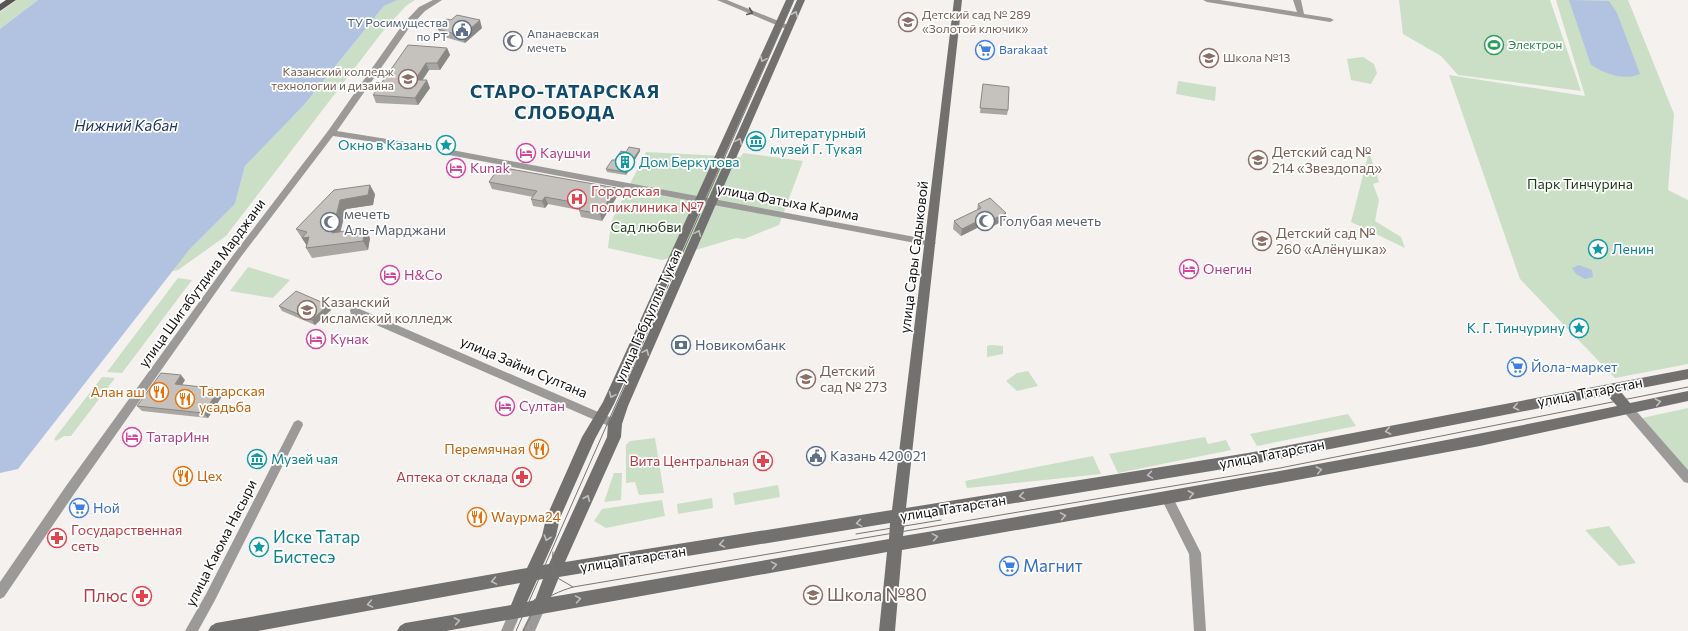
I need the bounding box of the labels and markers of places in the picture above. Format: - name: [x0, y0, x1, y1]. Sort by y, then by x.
- place label: Детский сад № 289 «Золотой ключик»: [922, 7, 1031, 35]
- school or university icon: Детский сад № 289 «Золотой ключик»: [897, 11, 919, 33]
- place label: ТУ Росимущества по РТ: [347, 15, 448, 43]
- public building icon: ТУ Росимущества по РТ: [451, 19, 473, 41]
- place label: Апанаевская мечеть: [527, 26, 599, 54]
- mosque icon: Апанаевская мечеть: [502, 30, 524, 52]
- sports icon: Электрон: [1483, 34, 1505, 56]
- place label: Электрон: [1508, 37, 1562, 51]
- supermarket icon: Barakaat: [974, 39, 996, 61]
- place label: Barakaat: [999, 42, 1048, 56]
- school or university icon: Школа №13: [1198, 47, 1220, 69]
- place label: Школа №13: [1223, 50, 1290, 64]
- place label: Казанский колледж технологии и дизайна: [271, 64, 394, 92]
- school or university icon: Казанский колледж технологии и дизайна: [397, 68, 419, 90]
- place label: Литературный музей Г. Тукая: [770, 124, 866, 157]
- museum icon: Литературный музей Г. Тукая: [745, 130, 767, 152]
- place icon: Окно в Казань: [435, 134, 457, 156]
- place label: Окно в Казань: [338, 136, 432, 153]
- hotel icon: Каушчи: [515, 142, 537, 164]
- place label: Детский сад № 214 «Звездопад»: [1272, 143, 1382, 176]
- place label: Каушчи: [540, 144, 591, 161]
- school or university icon: Детский сад № 214 «Звездопад»: [1247, 149, 1269, 171]
- building icon: Дом Беркутова: [614, 151, 636, 173]
- place label: Дом Беркутова: [639, 153, 740, 170]
- hotel icon: Kunak: [445, 157, 467, 179]
- place label: Kunak: [470, 159, 510, 176]
- place label: Городская поликлиника №7: [591, 182, 704, 215]
- hospital icon: Городская поликлиника №7: [566, 188, 588, 210]
- place label: мечеть Аль-Марджани: [344, 205, 446, 238]
- mosque icon: Голубая мечеть: [974, 210, 996, 232]
- mosque icon: мечеть Аль-Марджани: [319, 211, 341, 233]
- place label: Голубая мечеть: [999, 212, 1101, 229]
- place label: Детский сад № 260 «Алёнушка»: [1276, 224, 1387, 257]
- school or university icon: Детский сад № 260 «Алёнушка»: [1251, 230, 1273, 252]
- place icon: Ленин: [1587, 238, 1609, 260]
- place label: Ленин: [1612, 240, 1654, 257]
- hotel icon: Онегин: [1178, 258, 1200, 280]
- place label: Онегин: [1203, 260, 1252, 277]
- hotel icon: H&Co: [379, 264, 401, 286]
- place label: H&Co: [404, 266, 443, 283]
- place label: Казанский исламский колледж: [321, 293, 453, 326]
- school or university icon: Казанский исламский колледж: [296, 299, 318, 321]
- place icon: К. Г. Тинчурину: [1568, 317, 1590, 339]
- place label: К. Г. Тинчурину: [1467, 319, 1565, 336]
- hotel icon: Кунак: [305, 328, 327, 350]
- place label: Кунак: [330, 330, 369, 347]
- bank icon: Новикомбанк: [670, 334, 692, 356]
- place label: Новикомбанк: [695, 336, 787, 353]
- supermarket icon: Йола-маркет: [1506, 356, 1528, 378]
- place label: Йола-маркет: [1531, 358, 1618, 375]
- place label: Детский сад № 273: [820, 362, 887, 395]
- school or university icon: Детский сад № 273: [795, 368, 817, 390]
- restaurant icon: Алан аш: [148, 381, 170, 403]
- place label: Татарская усадьба: [199, 382, 265, 415]
- place label: Алан аш: [90, 383, 145, 400]
- restaurant icon: Татарская усадьба: [174, 388, 196, 410]
- hotel icon: Султан: [494, 395, 516, 417]
- place label: Султан: [519, 397, 565, 414]
- hotel icon: ТатарИнн: [121, 426, 143, 448]
- place label: ТатарИнн: [146, 428, 210, 445]
- restaurant icon: Перемячная: [528, 438, 550, 460]
- place label: Перемячная: [444, 440, 525, 457]
- public building icon: Казань 420021: [805, 445, 827, 467]
- place label: Казань 420021: [830, 447, 926, 464]
- museum icon: Музей чая: [246, 448, 268, 470]
- place label: Музей чая: [271, 450, 338, 467]
- pharmacy icon: Вита Центральная: [752, 450, 774, 472]
- place label: Вита Центральная: [629, 452, 749, 469]
- restaurant icon: Цех: [172, 465, 194, 487]
- pharmacy icon: Аптека от склада: [511, 466, 533, 488]
- place label: Цех: [197, 467, 223, 484]
- place label: Аптека от склада: [396, 468, 508, 485]
- supermarket icon: Ной: [68, 497, 90, 519]
- place label: Ной: [93, 499, 120, 516]
- restaurant icon: Wаурма24: [466, 506, 488, 528]
- place label: Wаурма24: [491, 508, 562, 525]
- place label: Государственная сеть: [71, 521, 182, 554]
- place label: Иске Татар Бистесэ: [273, 526, 360, 567]
- pharmacy icon: Государственная сеть: [46, 527, 68, 549]
- place icon: Иске Татар Бистесэ: [248, 536, 270, 558]
- supermarket icon: Магнит: [998, 555, 1020, 577]
- place label: Магнит: [1023, 555, 1083, 576]
- school or university icon: Школа №80: [802, 584, 824, 606]
- place label: Школа №80: [827, 584, 927, 605]
- place label: Плюс: [83, 585, 128, 606]
- pharmacy icon: Плюс: [131, 585, 153, 607]

